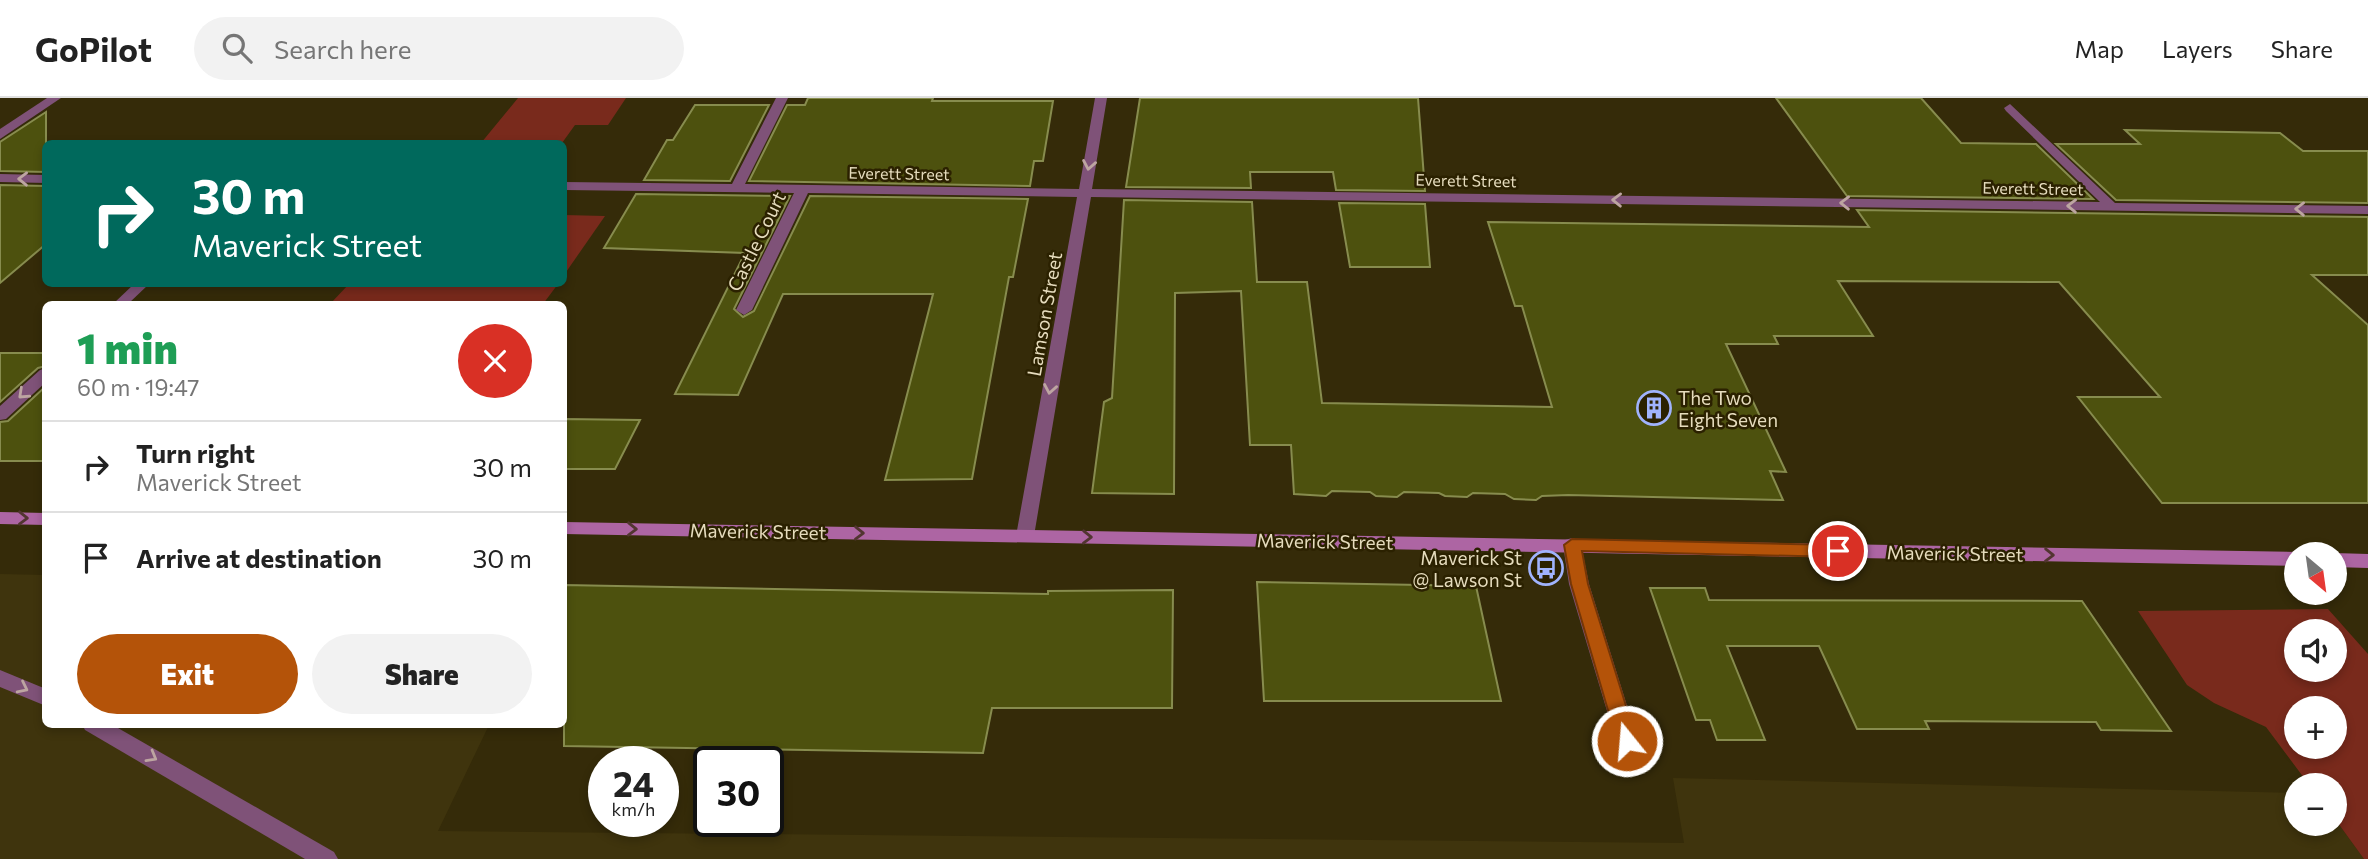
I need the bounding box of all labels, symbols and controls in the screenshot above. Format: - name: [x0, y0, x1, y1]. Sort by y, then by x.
- search box: [194, 17, 684, 80]
- text: GoPilot: [35, 28, 152, 69]
- icon: search: [218, 29, 256, 67]
- text: Search here: [274, 33, 411, 64]
- text: Map: [2075, 34, 2124, 63]
- text: Layers: [2162, 34, 2233, 63]
- text: Share: [2271, 34, 2333, 63]
- one-way arrow: [1082, 159, 1097, 171]
- street label: Everett Street: [848, 163, 950, 183]
- text: 30 m: [192, 164, 305, 224]
- icon: right: [77, 168, 168, 259]
- street label: Everett Street: [1415, 170, 1517, 190]
- one-way arrow: [17, 171, 28, 187]
- street label: Everett Street: [1982, 178, 2084, 198]
- street label: Castle Court: [722, 187, 790, 295]
- one-way arrow: [1612, 192, 1622, 208]
- one-way arrow: [1839, 195, 1850, 211]
- one-way arrow: [2067, 198, 2077, 214]
- one-way arrow: [2294, 201, 2305, 217]
- text: Maverick Street: [192, 224, 422, 264]
- street label: Lamson Street: [1022, 250, 1066, 378]
- text: 1 min: [77, 321, 178, 373]
- button: close: [458, 324, 532, 398]
- text: 60 m · 19:47: [77, 373, 199, 401]
- one-way arrow: [1043, 383, 1058, 395]
- one-way arrow: [18, 386, 31, 398]
- place label: The Two Eight Seven: [1678, 386, 1778, 431]
- building icon: The Two Eight Seven: [1635, 389, 1673, 427]
- text: Turn right: [136, 437, 255, 468]
- icon: right: [77, 448, 115, 486]
- text: 30 m: [473, 451, 532, 482]
- text: Maverick Street: [136, 468, 301, 496]
- one-way arrow: [18, 510, 29, 526]
- street label: Maverick Street: [689, 518, 827, 544]
- one-way arrow: [627, 521, 637, 537]
- pin: [1808, 521, 1868, 581]
- one-way arrow: [854, 525, 865, 541]
- street label: Maverick Street: [1256, 528, 1394, 554]
- one-way arrow: [1081, 530, 1092, 545]
- icon: arrive: [1819, 532, 1857, 570]
- icon: arrive: [77, 539, 115, 577]
- street label: Maverick Street: [1886, 540, 2024, 566]
- text: Arrive at destination: [136, 542, 382, 573]
- text: 30 m: [473, 542, 532, 573]
- north arrow: [2284, 542, 2347, 606]
- map controls: [2284, 542, 2347, 836]
- place label: Maverick St @ Lawson St: [1413, 546, 1522, 591]
- one-way arrow: [2044, 547, 2055, 563]
- bus stop icon: Maverick St @ Lawson St: [1527, 549, 1565, 587]
- button: sound: [2284, 619, 2347, 682]
- button: Exit: [77, 634, 298, 714]
- button: Share: [312, 634, 532, 714]
- one-way arrow: [16, 679, 28, 693]
- button: +: [2284, 696, 2347, 759]
- position arrow: [1590, 704, 1664, 778]
- speed limit sign: 30: [693, 746, 784, 837]
- one-way arrow: [145, 748, 158, 761]
- text: 24: [613, 761, 654, 804]
- button: −: [2284, 773, 2347, 836]
- text: km/h: [612, 798, 655, 820]

